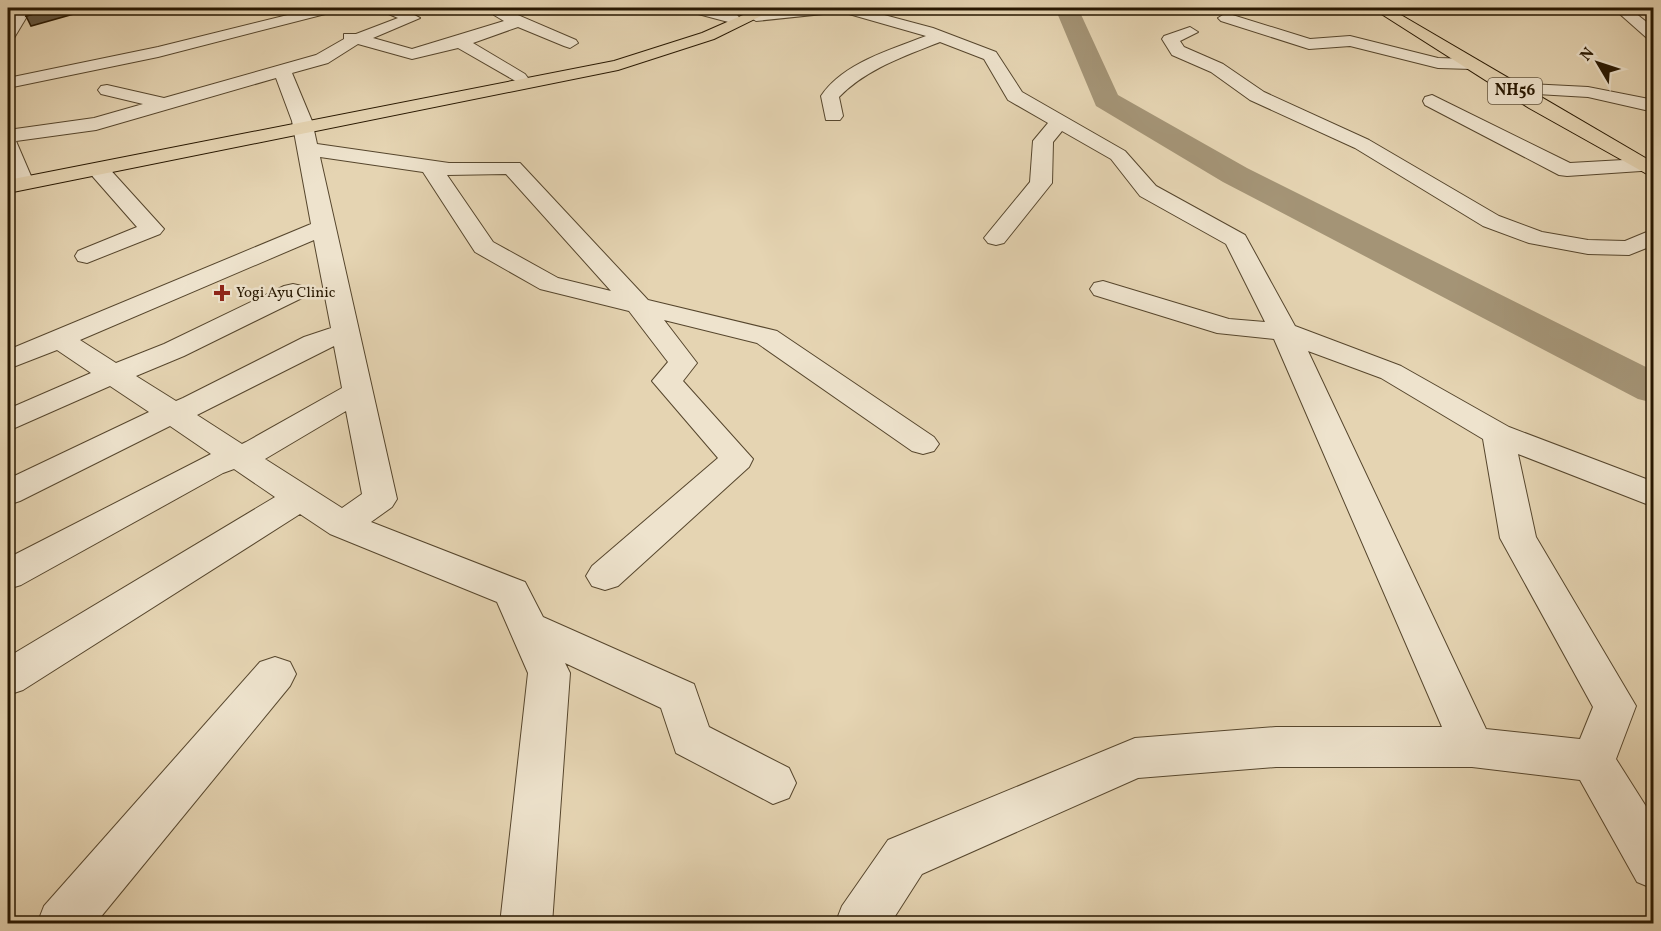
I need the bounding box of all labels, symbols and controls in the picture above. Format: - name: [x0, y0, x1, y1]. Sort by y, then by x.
- north arrow: [1568, 33, 1628, 93]
- text: N: [1576, 43, 1600, 66]
- road number: NH56: [1488, 78, 1542, 104]
- place label: Yogi Ayu Clinic: [236, 283, 336, 304]
- marker: Yogi Ayu Clinic: [213, 284, 231, 302]

